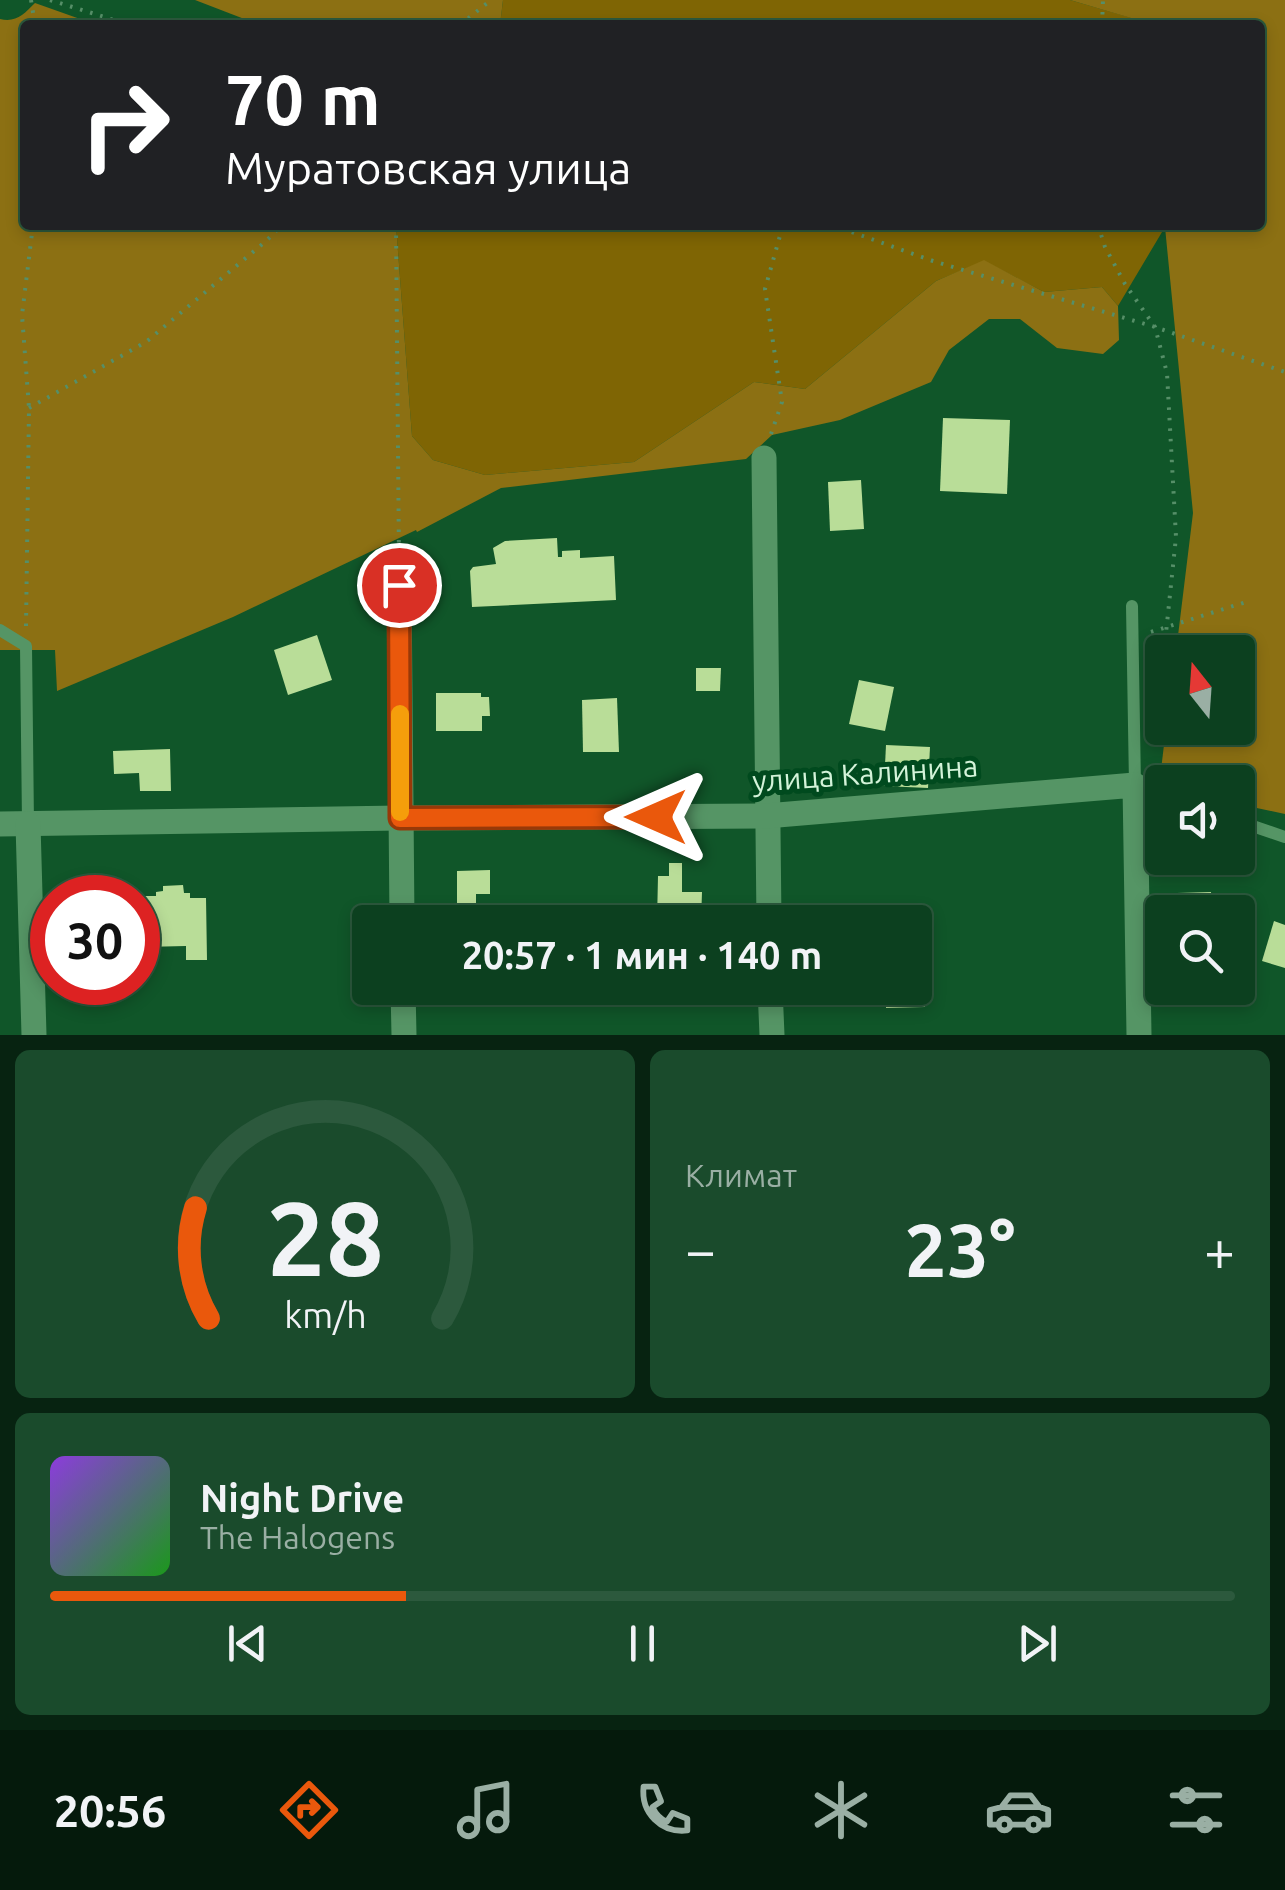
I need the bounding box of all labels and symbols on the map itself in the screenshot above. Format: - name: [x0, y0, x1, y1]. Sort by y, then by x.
- pin: [357, 543, 442, 628]
- north arrow: [1145, 635, 1255, 745]
- street label: улица Калинина: [751, 748, 979, 798]
- position arrow: [604, 765, 708, 869]
- speed limit sign: 30: [30, 875, 160, 1005]

